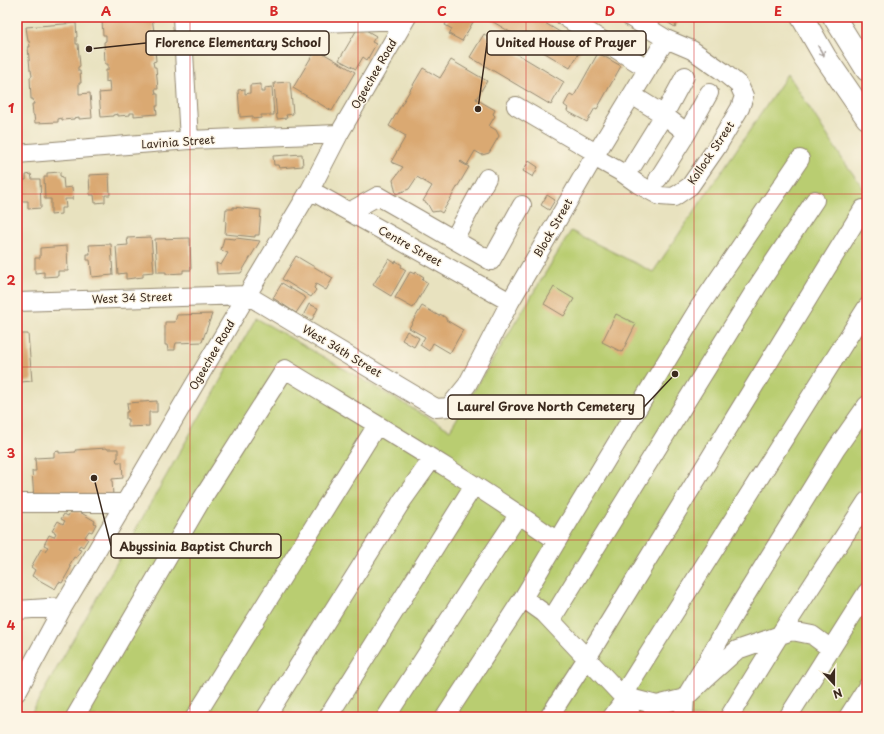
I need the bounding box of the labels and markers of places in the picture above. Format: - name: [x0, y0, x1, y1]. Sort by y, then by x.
- callout: Florence Elementary School: [146, 31, 329, 55]
- callout: United House of Prayer: [487, 31, 646, 55]
- callout: Laurel Grove North Cemetery: [448, 395, 644, 419]
- callout: Abyssinia Baptist Church: [111, 534, 281, 558]

